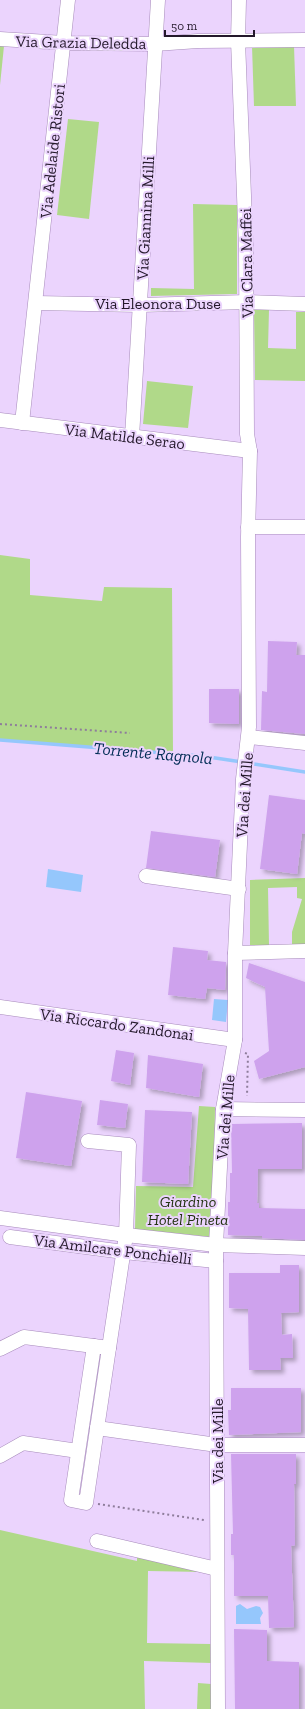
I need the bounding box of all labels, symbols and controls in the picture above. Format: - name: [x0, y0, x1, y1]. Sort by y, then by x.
- scale bar: [165, 12, 254, 38]
- text: 50 m: [171, 19, 198, 33]
- street label: Via Grazia Deledda: [15, 32, 147, 53]
- street label: Via Adelaide Ristori: [36, 82, 69, 220]
- street label: Via Giannina Milli: [133, 155, 158, 281]
- street label: Via Clara Maffei: [236, 207, 257, 319]
- street label: Via Eleonora Duse: [94, 294, 221, 313]
- street label: Via Matilde Serao: [63, 420, 186, 453]
- water label: Torrente Ragnola: [93, 738, 213, 768]
- street label: Via dei Mille: [232, 752, 257, 839]
- street label: Via Riccardo Zandonai: [38, 1004, 195, 1045]
- street label: Via dei Mille: [212, 1074, 239, 1161]
- park label: Giardino Hotel Pineta: [148, 1192, 228, 1229]
- street label: Via Amilcare Ponchielli: [32, 1230, 193, 1269]
- street label: Via dei Mille: [208, 1399, 227, 1484]

